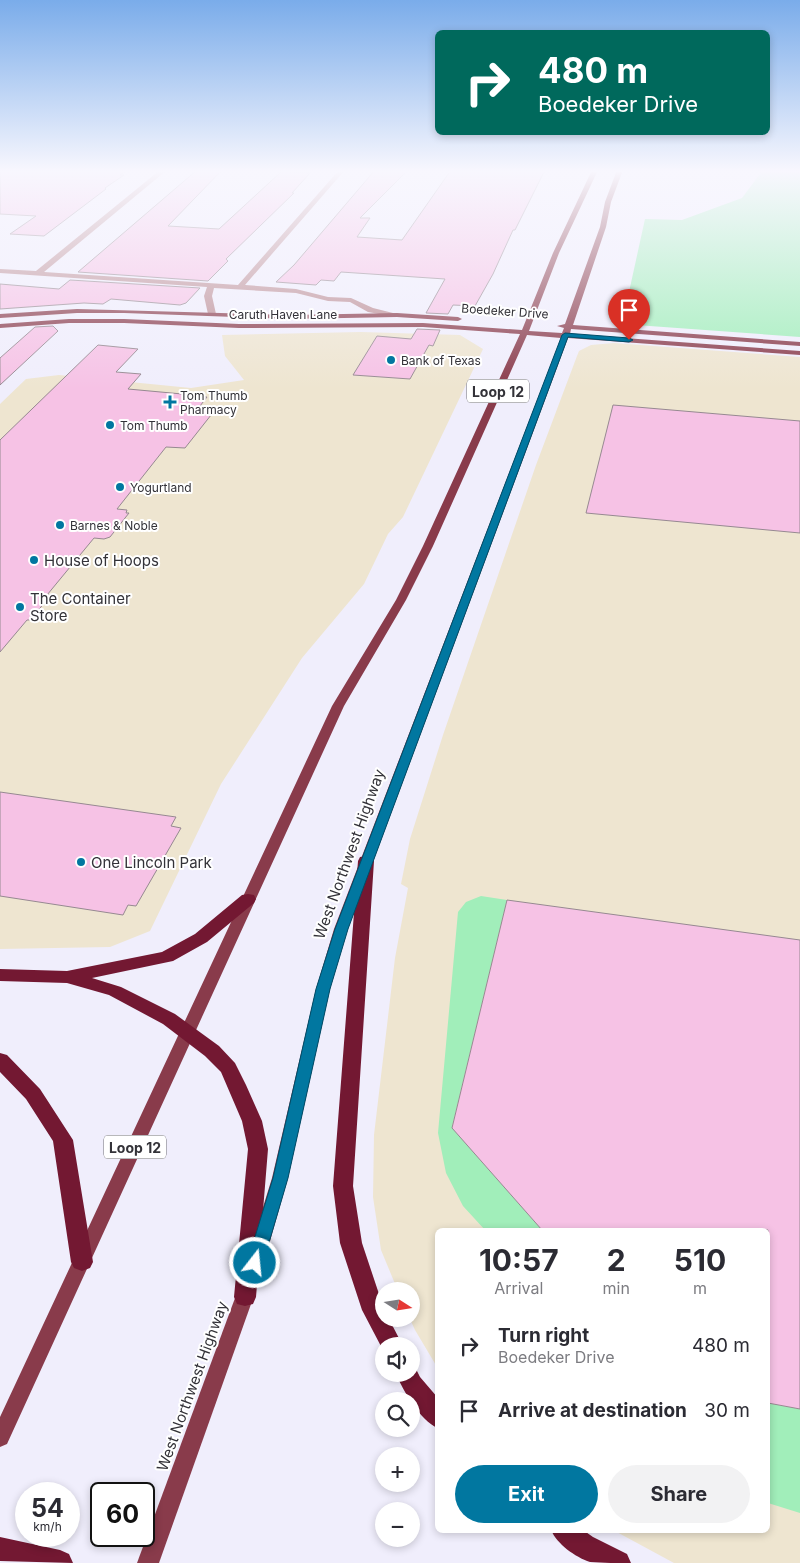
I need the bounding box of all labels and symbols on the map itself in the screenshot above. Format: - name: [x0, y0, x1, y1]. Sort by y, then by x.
- pin: [608, 289, 650, 340]
- street label: Boedeker Drive: [461, 300, 549, 322]
- street label: Caruth Haven Lane: [229, 307, 337, 322]
- place label: Bank of Texas: [401, 353, 481, 368]
- marker: Bank of Texas: [385, 354, 397, 366]
- road number: Loop 12: [467, 380, 529, 402]
- place label: Tom Thumb Pharmacy: [180, 388, 248, 417]
- marker: Tom Thumb Pharmacy: [164, 396, 176, 408]
- place label: Tom Thumb: [120, 418, 188, 433]
- marker: Tom Thumb: [104, 419, 116, 431]
- place label: Yogurtland: [130, 480, 192, 495]
- marker: Yogurtland: [114, 481, 126, 493]
- place label: Barnes & Noble: [70, 518, 158, 533]
- marker: Barnes & Noble: [54, 519, 66, 531]
- place label: House of Hoops: [44, 551, 159, 570]
- marker: House of Hoops: [28, 554, 40, 566]
- place label: The Container Store: [30, 589, 131, 625]
- marker: The Container Store: [14, 601, 26, 613]
- street label: West Northwest Highway: [309, 766, 389, 941]
- place label: One Lincoln Park: [91, 853, 212, 872]
- marker: One Lincoln Park: [75, 856, 87, 868]
- road number: Loop 12: [104, 1136, 166, 1158]
- position arrow: [228, 1236, 280, 1288]
- north arrow: [375, 1282, 420, 1328]
- street label: West Northwest Highway: [152, 1298, 232, 1473]
- speed limit sign: 60: [90, 1482, 155, 1547]

